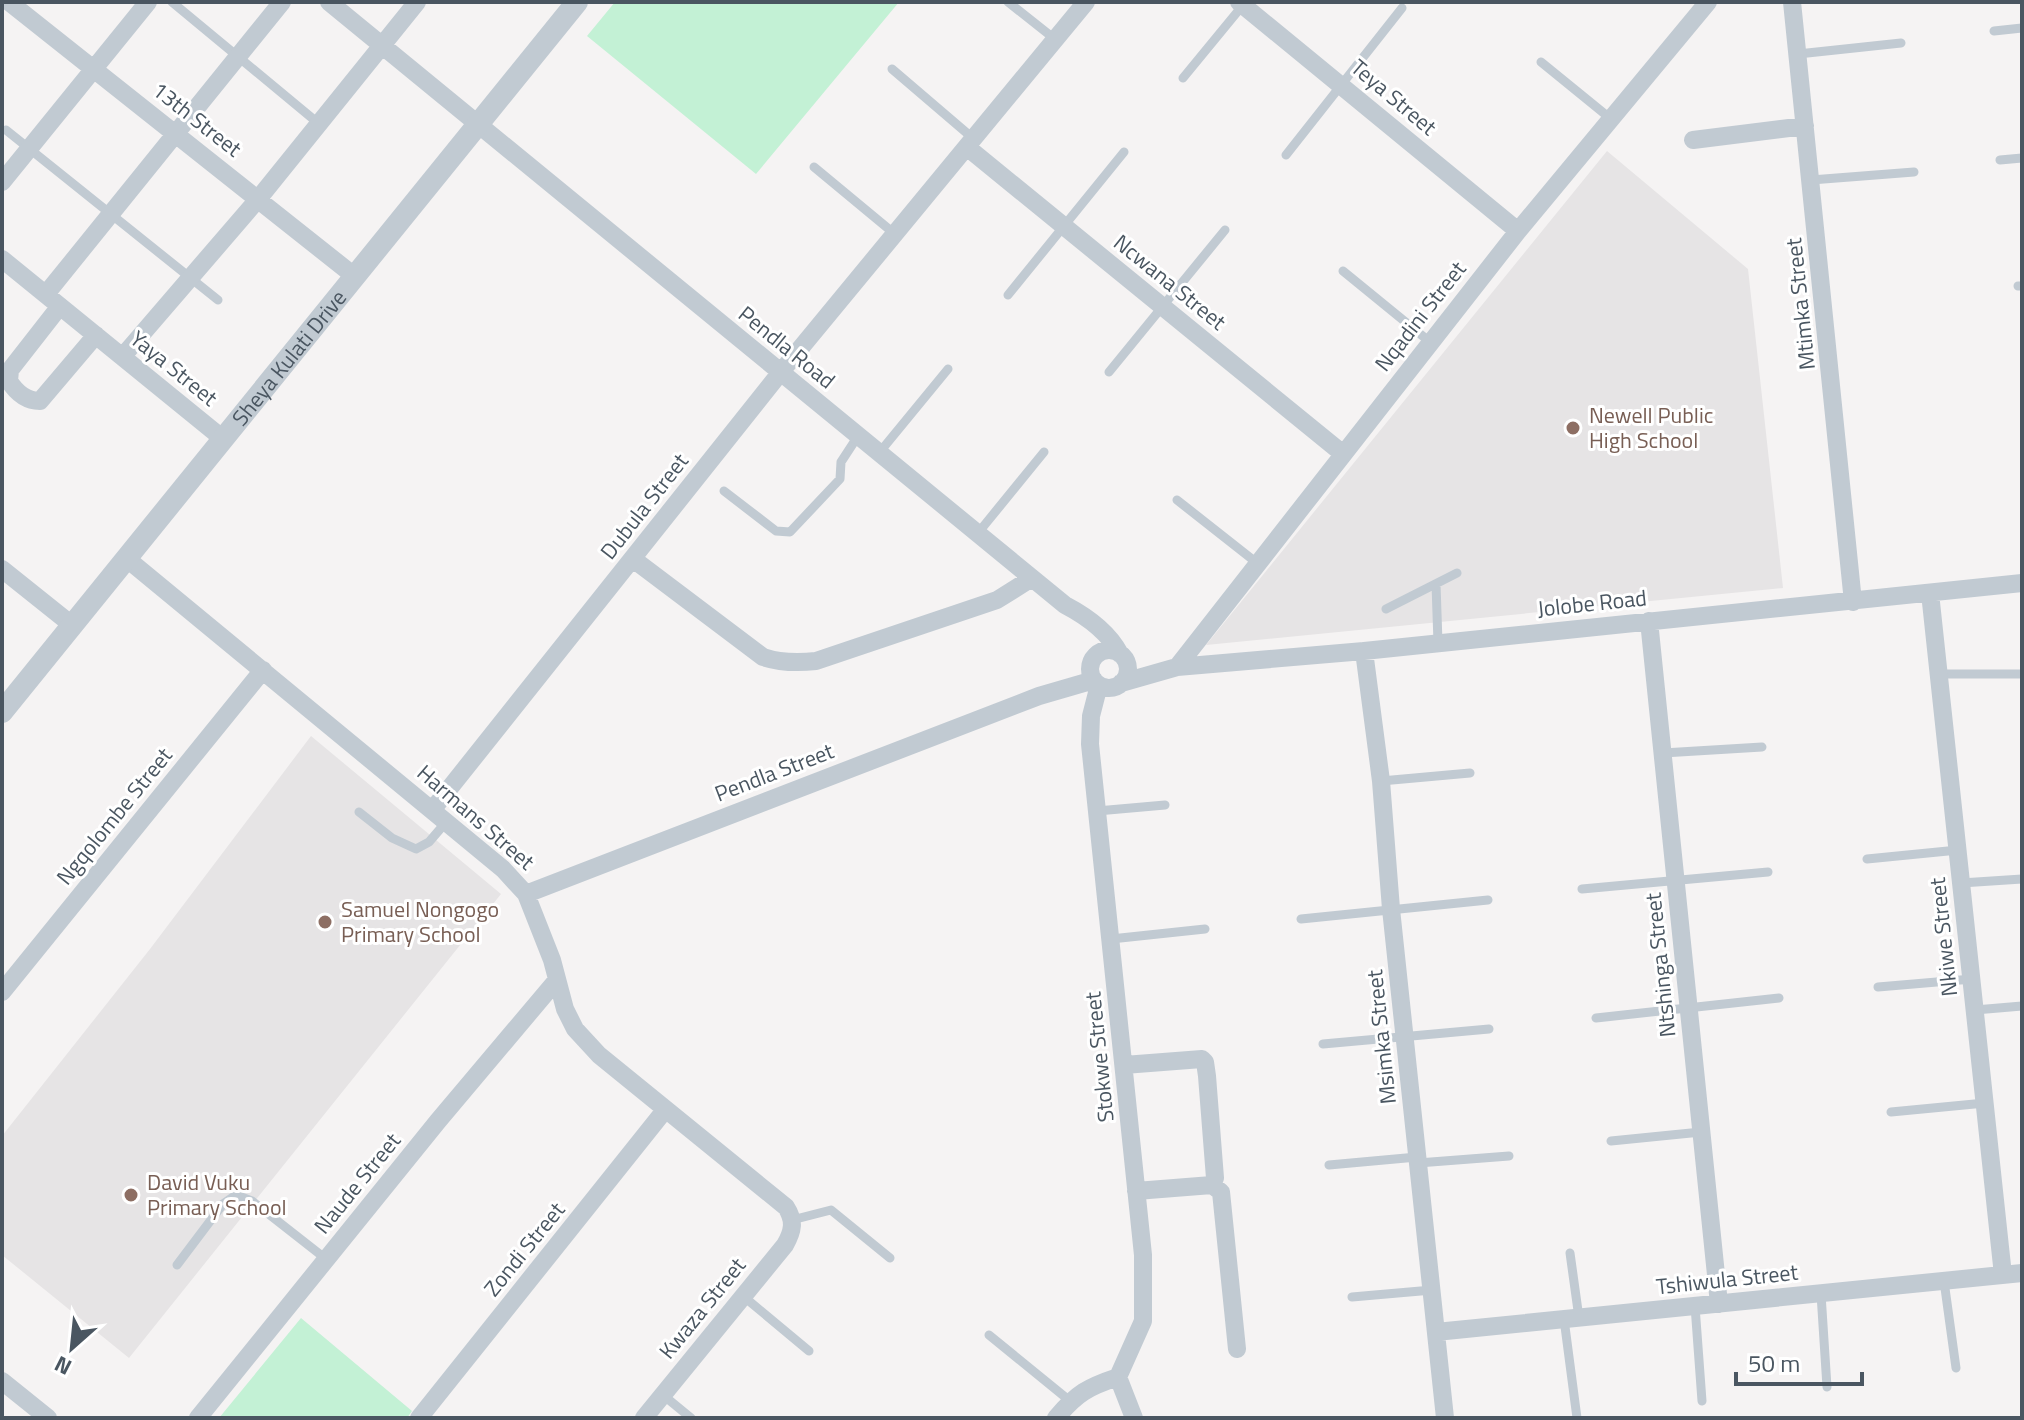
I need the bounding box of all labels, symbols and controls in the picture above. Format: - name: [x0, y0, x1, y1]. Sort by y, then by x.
- street label: Teya Street: [1343, 51, 1445, 143]
- street label: 13th Street: [145, 73, 249, 165]
- street label: Ncwana Street: [1106, 226, 1234, 338]
- street label: Mtimka Street: [1776, 236, 1824, 372]
- street label: Nqadini Street: [1366, 253, 1474, 378]
- street label: Sheya Kulati Drive: [223, 282, 355, 433]
- street label: Pendla Road: [731, 297, 843, 397]
- street label: Yaya Street: [123, 322, 225, 414]
- place label: Newell Public High School: [1589, 398, 1713, 457]
- marker: Newell Public High School: [1564, 419, 1582, 437]
- street label: Dubula Street: [592, 445, 697, 566]
- street label: Jolobe Road: [1536, 580, 1648, 626]
- street label: Pendla Street: [709, 734, 839, 810]
- street label: Ngqolombe Street: [48, 740, 180, 892]
- street label: Harmans Street: [410, 756, 543, 878]
- street label: Nkiwe Street: [1920, 876, 1966, 998]
- street label: Ntshinga Street: [1635, 891, 1684, 1039]
- place label: Samuel Nongogo Primary School: [341, 892, 499, 951]
- marker: Samuel Nongogo Primary School: [316, 913, 334, 931]
- street label: Msimka Street: [1357, 968, 1405, 1106]
- street label: Stokwe Street: [1075, 990, 1123, 1124]
- street label: Naude Street: [305, 1125, 409, 1241]
- place label: David Vuku Primary School: [147, 1165, 287, 1224]
- marker: David Vuku Primary School: [122, 1186, 140, 1204]
- street label: Zondi Street: [475, 1194, 573, 1304]
- street label: Kwaza Street: [650, 1250, 754, 1366]
- street label: Tshiwula Street: [1654, 1255, 1800, 1303]
- north arrow: [32, 1308, 112, 1388]
- scale bar: [1736, 1336, 1862, 1386]
- text: 50 m: [1748, 1345, 1800, 1381]
- text: N: [48, 1347, 77, 1384]

